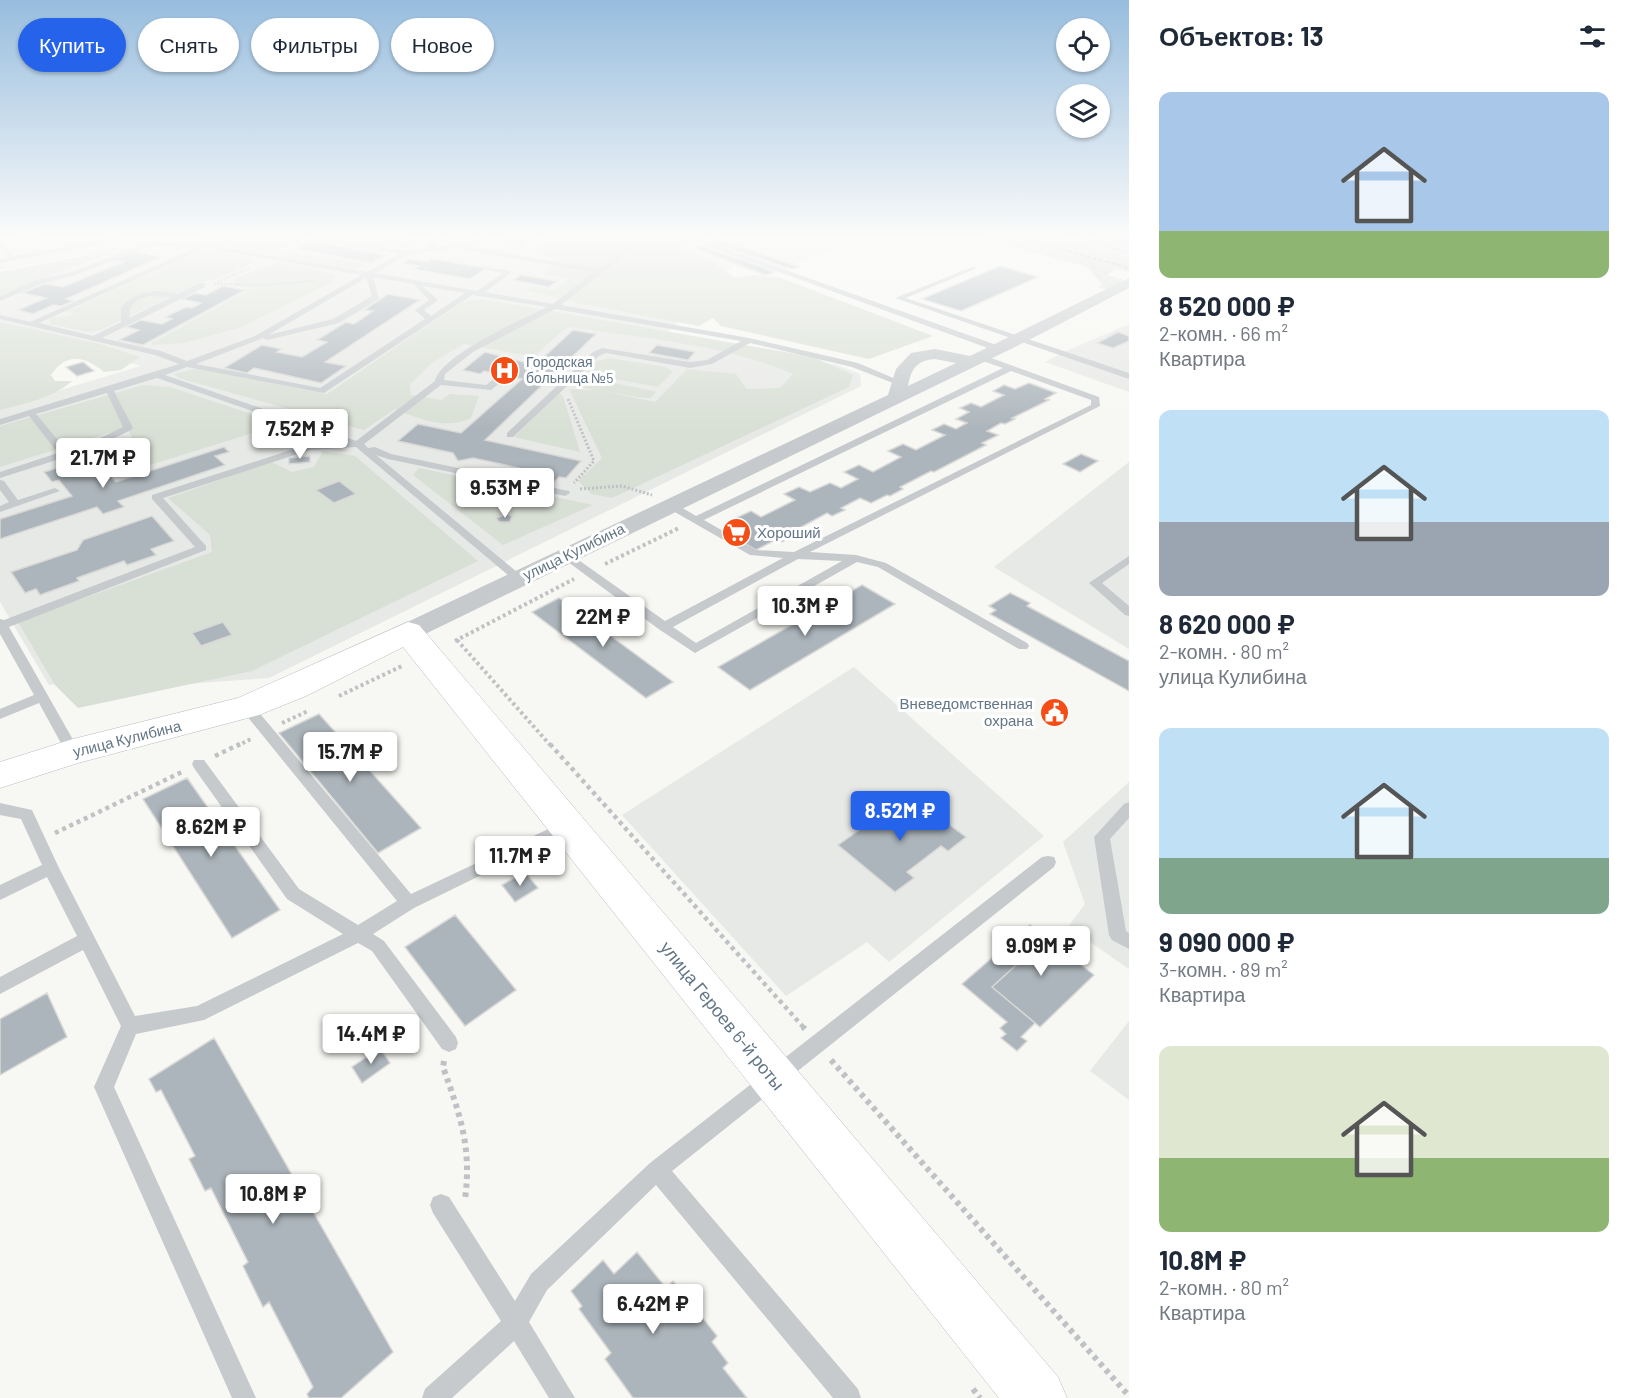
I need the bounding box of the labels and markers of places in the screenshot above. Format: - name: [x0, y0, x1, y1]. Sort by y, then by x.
- place label: Городская больница №5: [526, 353, 613, 386]
- hospital icon: Городская больница №5: [489, 354, 521, 386]
- pin: 7.52M ₽: [245, 409, 355, 460]
- pin: 21.7M ₽: [48, 438, 158, 489]
- pin: 9.53M ₽: [450, 468, 560, 519]
- supermarket icon: Хороший: [720, 517, 752, 549]
- place label: Хороший: [757, 523, 821, 541]
- pin: 10.3M ₽: [750, 586, 860, 637]
- pin: 22M ₽: [561, 597, 645, 648]
- place label: Вневедомственная охрана: [900, 694, 1034, 729]
- public building icon: Вневедомственная охрана: [1038, 697, 1070, 729]
- pin: 15.7M ₽: [295, 732, 405, 783]
- pin: 8.52M ₽: [845, 791, 955, 842]
- pin: 8.62M ₽: [156, 807, 266, 858]
- pin: 11.7M ₽: [465, 836, 575, 887]
- pin: 9.09M ₽: [986, 926, 1096, 977]
- pin: 14.4M ₽: [316, 1014, 426, 1065]
- pin: 10.8M ₽: [218, 1174, 328, 1225]
- pin: 6.42M ₽: [598, 1284, 708, 1335]

